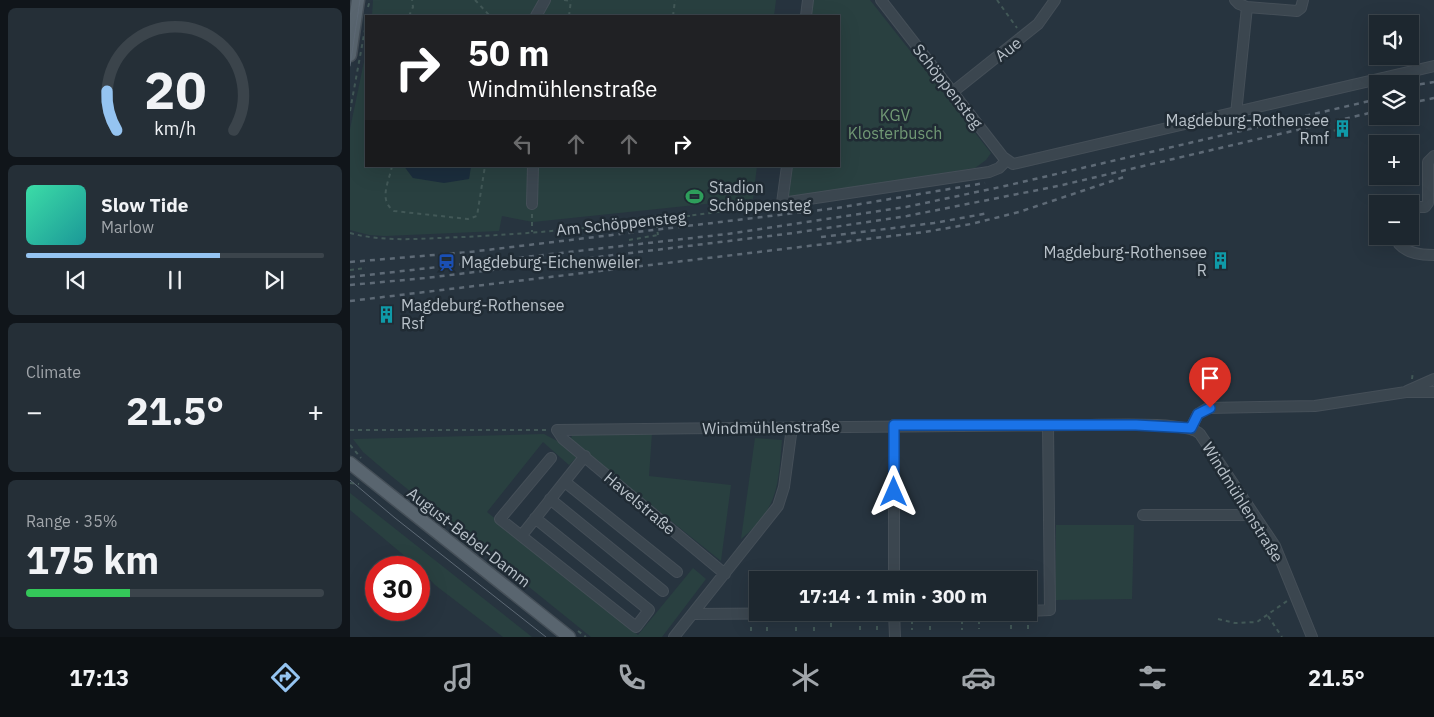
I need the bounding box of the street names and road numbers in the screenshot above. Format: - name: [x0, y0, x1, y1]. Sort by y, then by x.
- street label: Aue: [991, 32, 1025, 66]
- street label: Schöppensteg: [909, 40, 988, 133]
- street label: Am Schöppensteg: [555, 206, 687, 240]
- street label: Windmühlenstraße: [702, 416, 840, 438]
- street label: Windmühlenstraße: [1198, 438, 1288, 566]
- street label: Havelstraße: [600, 467, 680, 539]
- street label: August-Bebel-Damm: [403, 483, 535, 591]

